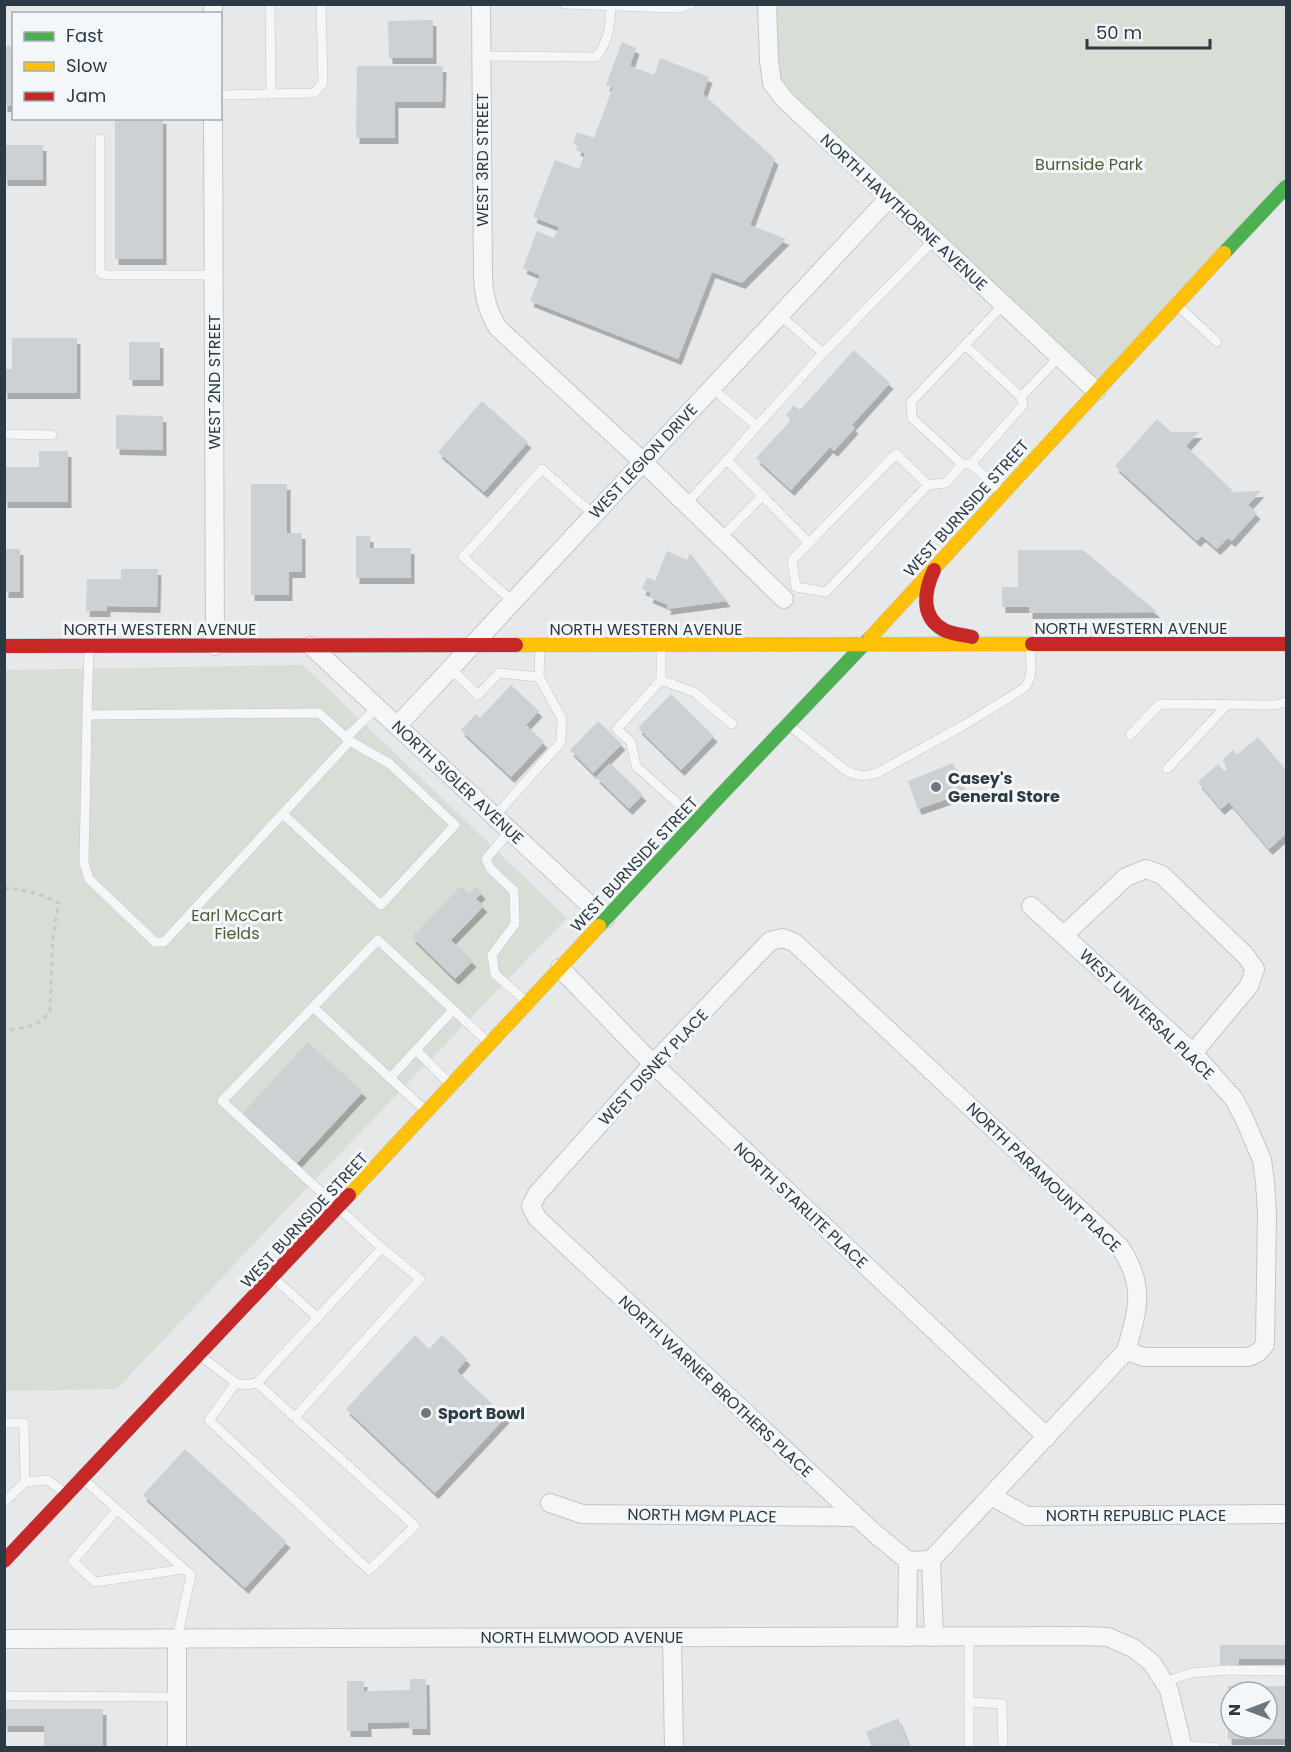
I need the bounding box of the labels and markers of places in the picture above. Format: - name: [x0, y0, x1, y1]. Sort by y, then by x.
- place label: Casey's General Store: [948, 767, 1060, 808]
- marker: Casey's General Store: [929, 780, 943, 794]
- place label: Sport Bowl: [438, 1402, 525, 1425]
- marker: Sport Bowl: [419, 1406, 433, 1420]

